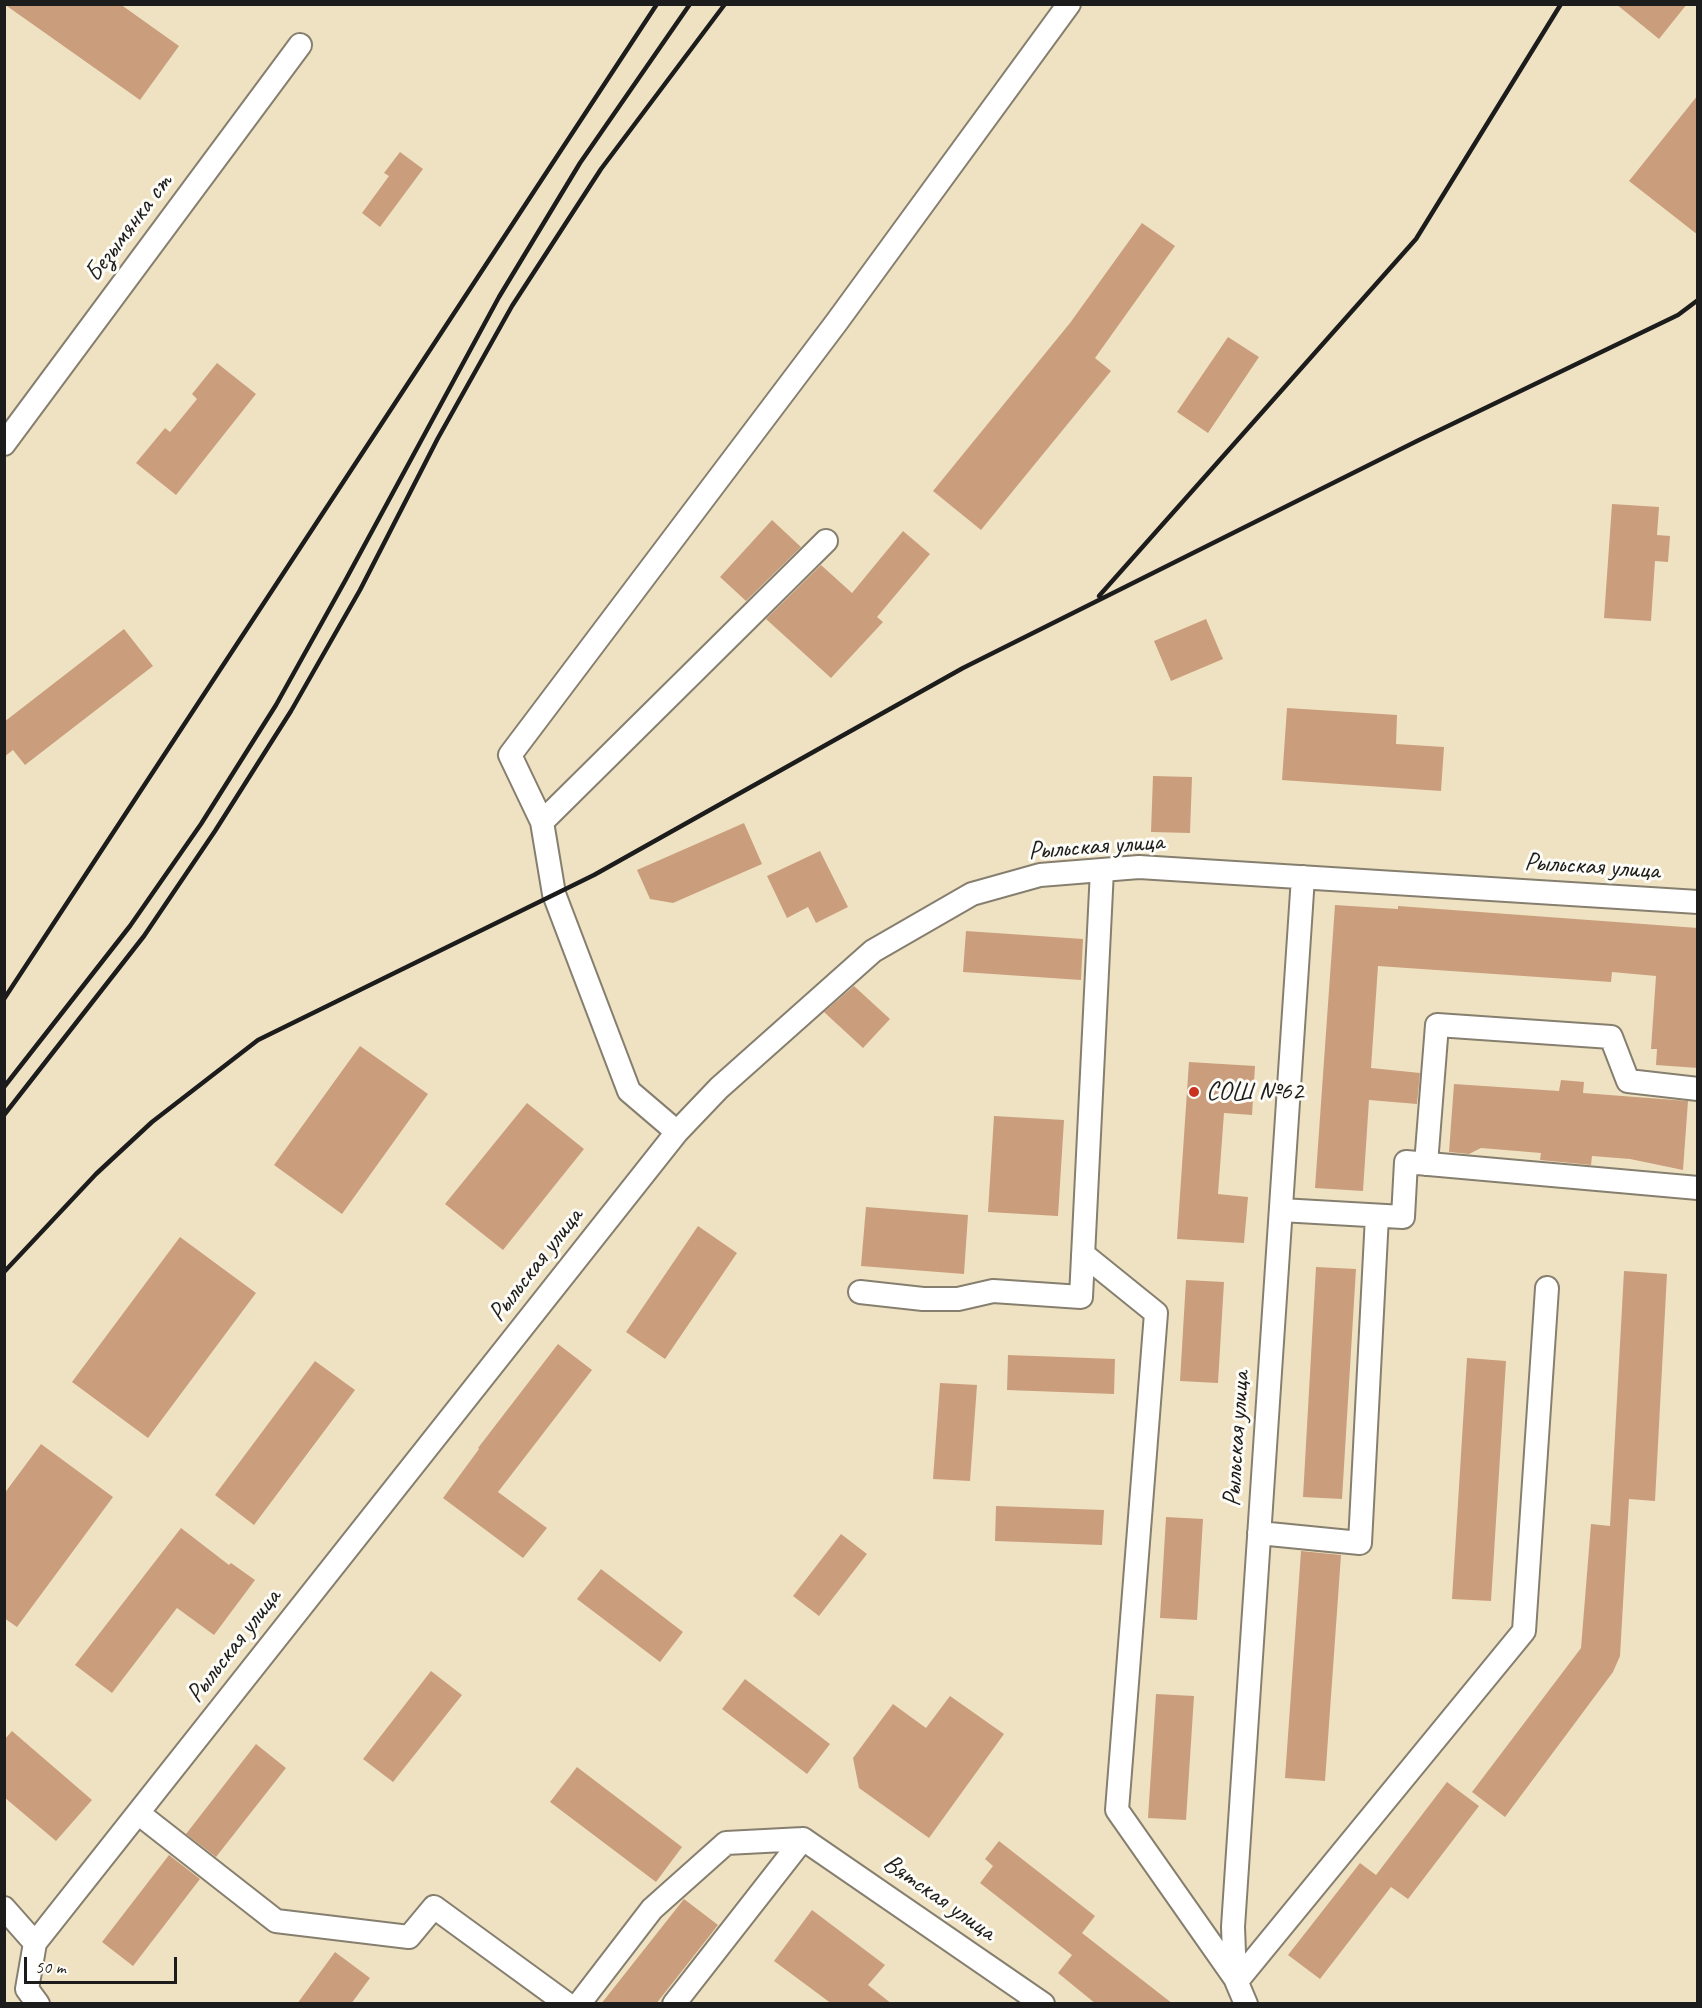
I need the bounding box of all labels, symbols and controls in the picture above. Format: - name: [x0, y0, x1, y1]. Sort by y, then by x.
- street label: Безымянка ст: [78, 168, 180, 288]
- street label: Рыльская улица: [1027, 827, 1165, 867]
- street label: Рыльская улица: [1523, 847, 1661, 887]
- place label: СОШ №62: [1206, 1076, 1303, 1108]
- marker: СОШ №62: [1187, 1085, 1201, 1099]
- street label: Рыльская улица: [482, 1202, 590, 1328]
- street label: Рыльская улица: [1217, 1370, 1257, 1508]
- street label: Рыльская улица: [180, 1583, 288, 1709]
- street label: Вятская улица: [877, 1848, 1001, 1948]
- scale bar: [27, 1945, 180, 1983]
- text: 50 m: [35, 1956, 66, 1978]

